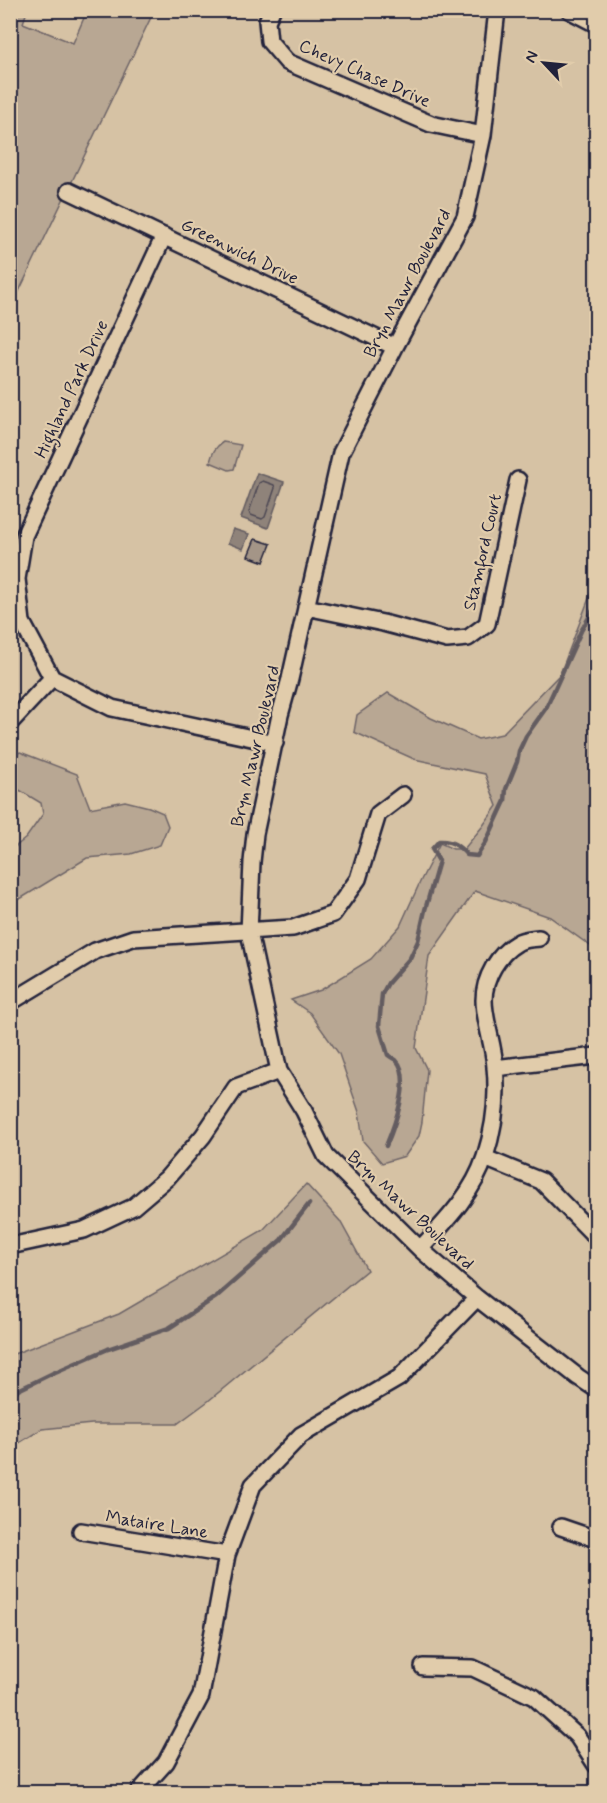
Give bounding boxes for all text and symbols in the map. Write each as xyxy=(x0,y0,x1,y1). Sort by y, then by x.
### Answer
north arrow xyxy=(514,33,574,93)
street label: Chevy Chase Drive xyxy=(295,34,434,114)
text: N xyxy=(520,48,544,66)
street label: Bryn Mawr Boulevard xyxy=(359,205,457,362)
street label: Greenwich Drive xyxy=(177,213,302,291)
street label: Highland Park Drive xyxy=(29,316,116,463)
street label: Stamford Court xyxy=(458,491,510,613)
street label: Bryn Mawr Boulevard xyxy=(226,663,286,829)
street label: Bryn Mawr Boulevard xyxy=(342,1146,479,1276)
street label: Mataire Lane xyxy=(104,1505,210,1545)

